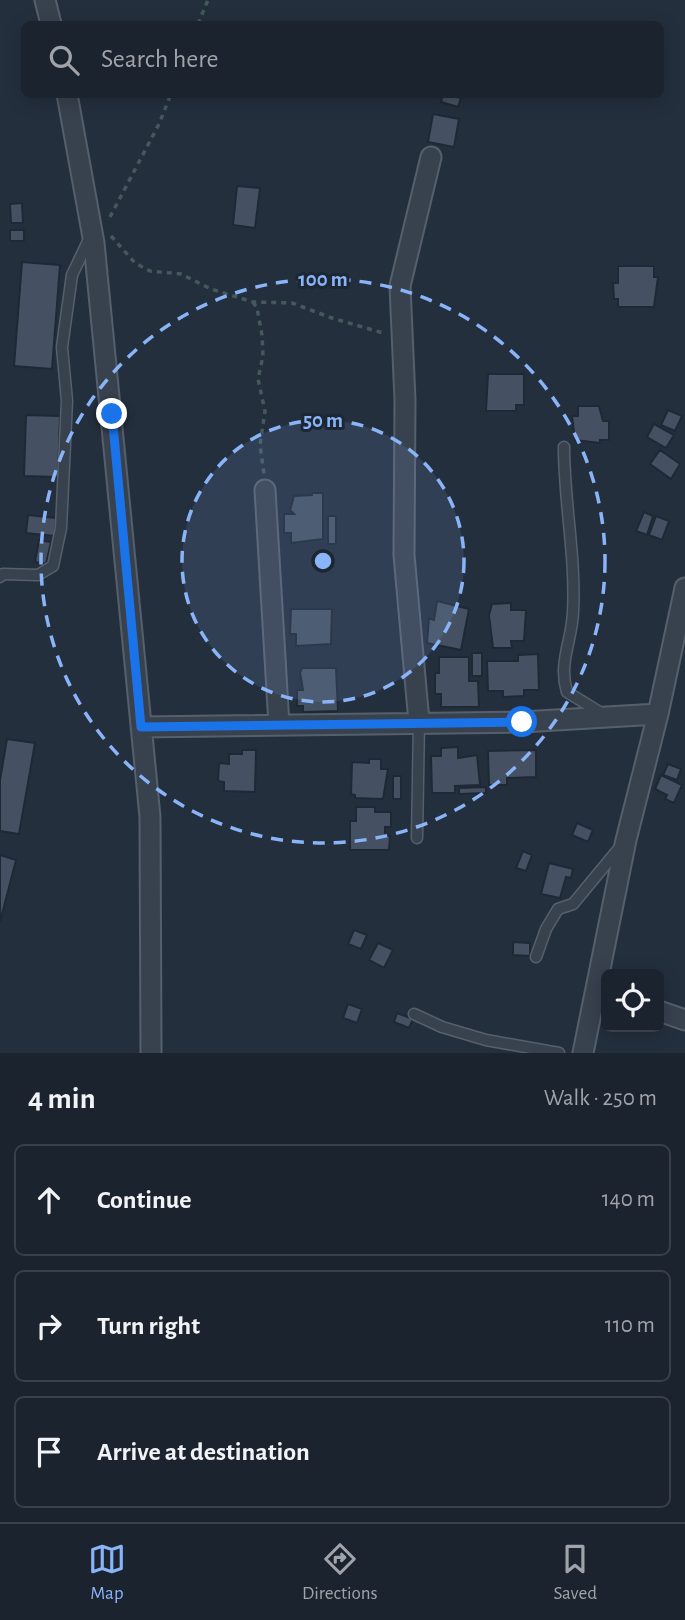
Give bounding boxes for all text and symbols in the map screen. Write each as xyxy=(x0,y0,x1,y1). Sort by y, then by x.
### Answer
search box xyxy=(21,21,664,98)
icon: search xyxy=(45,41,83,79)
text: Search here xyxy=(101,46,219,72)
text: 100 m xyxy=(298,269,348,290)
route end xyxy=(96,398,127,429)
text: 50 m xyxy=(303,410,343,431)
centre of rings xyxy=(311,549,335,573)
route start xyxy=(506,706,537,737)
map controls xyxy=(601,969,664,1032)
button: locate xyxy=(601,969,664,1032)
text: 4 min xyxy=(28,1084,96,1114)
text: Walk · 250 m xyxy=(544,1087,657,1110)
icon: ahead xyxy=(30,1181,68,1219)
text: Continue xyxy=(97,1187,192,1213)
text: 140 m xyxy=(602,1188,655,1211)
icon: right xyxy=(30,1307,68,1345)
text: Turn right xyxy=(97,1313,200,1339)
text: 110 m xyxy=(605,1314,655,1337)
icon: arrive xyxy=(30,1433,68,1471)
text: Arrive at destination xyxy=(97,1439,310,1465)
tab: Map xyxy=(88,1540,126,1605)
tab: Directions xyxy=(302,1540,378,1605)
tab: Saved xyxy=(554,1540,597,1605)

